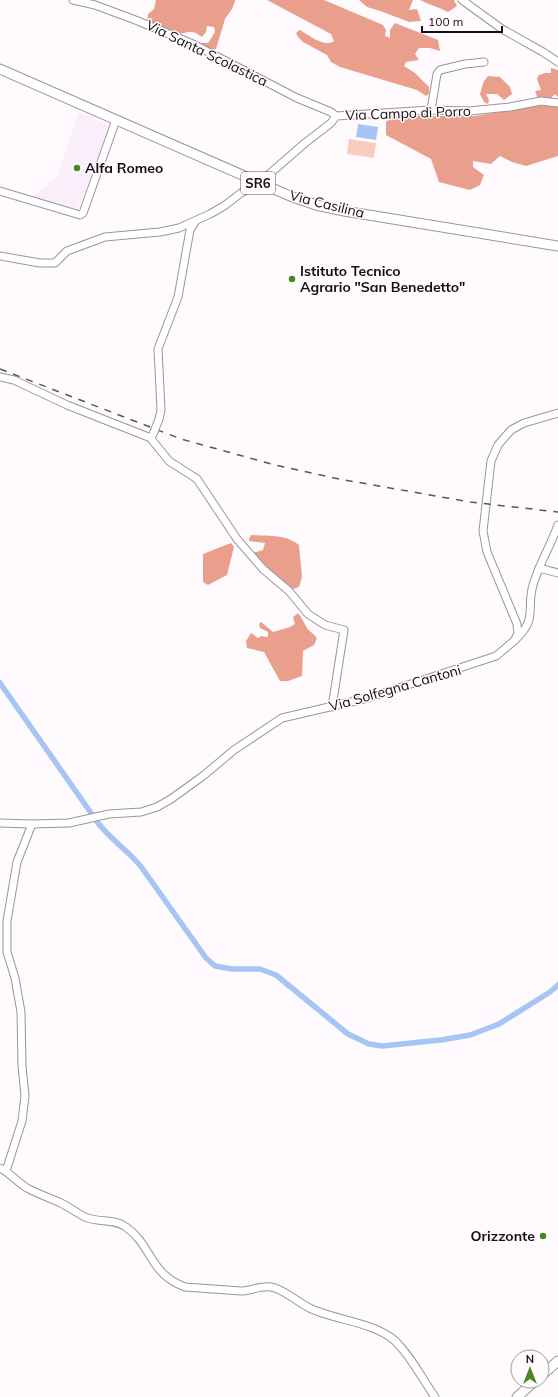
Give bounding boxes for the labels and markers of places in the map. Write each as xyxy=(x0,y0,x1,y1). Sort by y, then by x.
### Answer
place label: Alfa Romeo xyxy=(85,159,163,177)
marker: Alfa Romeo xyxy=(72,163,82,173)
place label: Istituto Tecnico Agrario "San Benedetto" xyxy=(300,262,465,296)
marker: Istituto Tecnico Agrario "San Benedetto" xyxy=(287,274,297,284)
place label: Orizzonte xyxy=(471,1227,535,1245)
marker: Orizzonte xyxy=(538,1231,548,1241)

